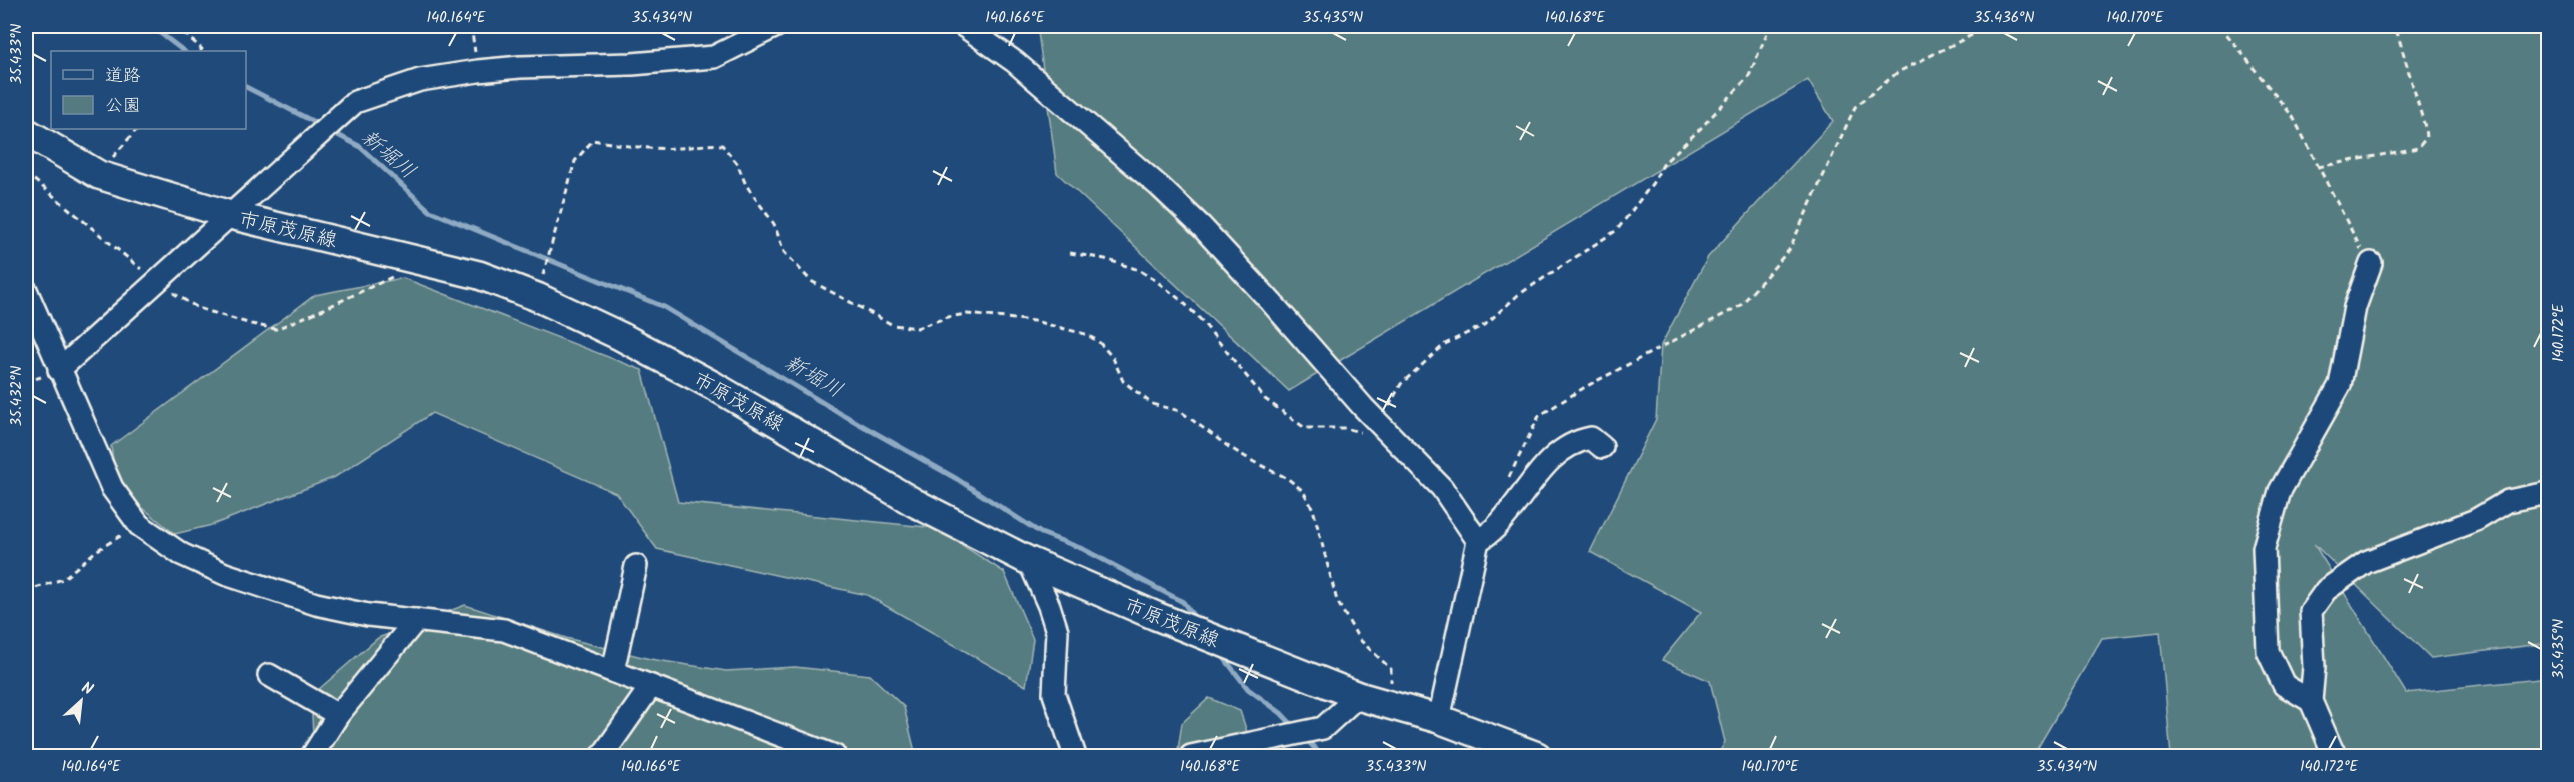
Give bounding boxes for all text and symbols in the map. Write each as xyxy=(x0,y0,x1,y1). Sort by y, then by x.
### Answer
text: 140.164°E xyxy=(426,6,487,30)
text: 35.434°N xyxy=(632,6,692,30)
text: 140.166°E xyxy=(985,6,1046,30)
text: 35.435°N xyxy=(1303,6,1363,30)
text: 140.168°E xyxy=(1545,6,1606,30)
text: 35.436°N xyxy=(1974,6,2034,30)
text: 140.170°E xyxy=(2106,6,2165,30)
text: 35.433°N xyxy=(5,24,29,84)
legend xyxy=(51,51,246,129)
text: 道路 xyxy=(105,62,141,91)
text: 公園 xyxy=(105,92,141,121)
water label: 新堀川 xyxy=(353,122,423,188)
street label: 市原茂原線 xyxy=(235,204,340,258)
text: 140.172°E xyxy=(2547,303,2571,362)
water label: 新堀川 xyxy=(778,347,849,407)
street label: 市原茂原線 xyxy=(687,365,790,441)
text: 35.432°N xyxy=(5,366,29,426)
street label: 市原茂原線 xyxy=(1119,590,1224,657)
text: 35.435°N xyxy=(2547,619,2571,679)
north arrow xyxy=(51,671,111,731)
text: N xyxy=(77,676,97,702)
text: 140.164°E xyxy=(61,755,122,779)
text: 140.166°E xyxy=(621,755,682,779)
text: 140.168°E xyxy=(1180,755,1241,779)
text: 35.433°N xyxy=(1366,755,1426,779)
text: 140.170°E xyxy=(1741,755,1800,779)
text: 35.434°N xyxy=(2037,755,2097,779)
text: 140.172°E xyxy=(2300,755,2359,779)

